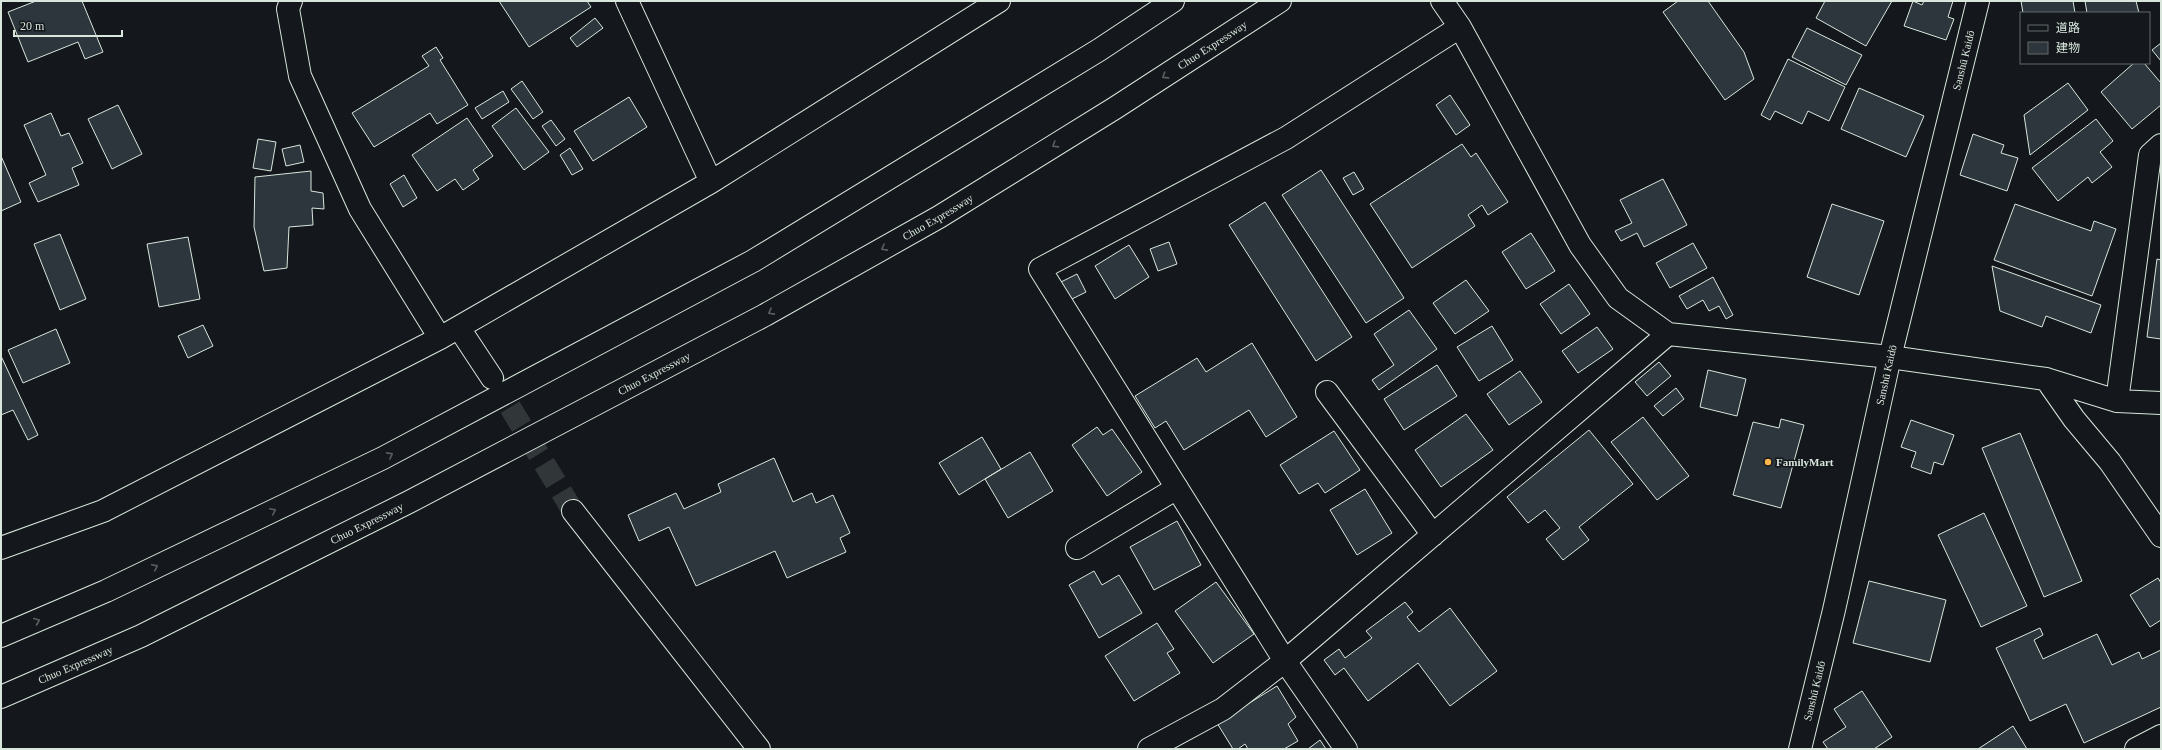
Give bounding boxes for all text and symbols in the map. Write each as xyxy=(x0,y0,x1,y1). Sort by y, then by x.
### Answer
scale bar xyxy=(14,12,122,38)
legend xyxy=(2020,12,2150,64)
street label: Chuo Expressway xyxy=(1175,18,1249,72)
text: 20 m xyxy=(20,19,45,33)
text: 道路 xyxy=(2056,21,2080,35)
street label: Sanshū Kaidō xyxy=(1950,28,1977,91)
text: 建物 xyxy=(2056,41,2080,55)
one-way arrow xyxy=(1162,71,1169,78)
one-way arrow xyxy=(1052,140,1059,148)
street label: Chuo Expressway xyxy=(900,191,976,242)
one-way arrow xyxy=(881,243,888,251)
one-way arrow xyxy=(767,307,775,314)
street label: Sanshū Kaidō xyxy=(1874,343,1899,406)
street label: Chuo Expressway xyxy=(616,349,692,397)
one-way arrow xyxy=(386,452,393,459)
place label: FamilyMart xyxy=(1776,456,1834,468)
marker: FamilyMart xyxy=(1763,457,1773,467)
street label: Chuo Expressway xyxy=(328,500,405,546)
one-way arrow xyxy=(268,508,276,516)
one-way arrow xyxy=(151,564,159,572)
one-way arrow xyxy=(33,617,40,625)
street label: Chuo Expressway xyxy=(36,643,115,686)
street label: Sanshū Kaidō xyxy=(1801,659,1828,722)

